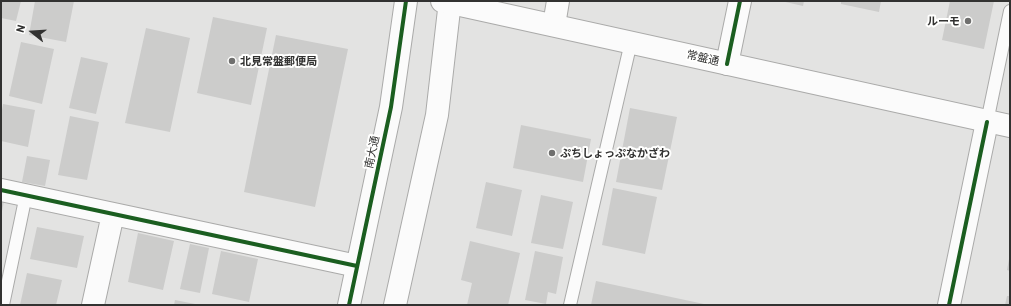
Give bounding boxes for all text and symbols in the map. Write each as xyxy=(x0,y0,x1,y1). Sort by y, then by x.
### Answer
north arrow xyxy=(12,12,52,52)
place label: ルーモ xyxy=(927,14,960,28)
marker: ルーモ xyxy=(963,16,973,26)
text: N xyxy=(13,23,27,34)
street label: 常盤通 xyxy=(685,48,721,68)
place label: 北見常盤郵便局 xyxy=(240,54,317,68)
marker: 北見常盤郵便局 xyxy=(227,56,237,66)
street label: 南大通 xyxy=(362,134,382,170)
place label: ぷちしょっぷなかざわ xyxy=(560,146,670,160)
marker: ぷちしょっぷなかざわ xyxy=(547,148,557,158)

